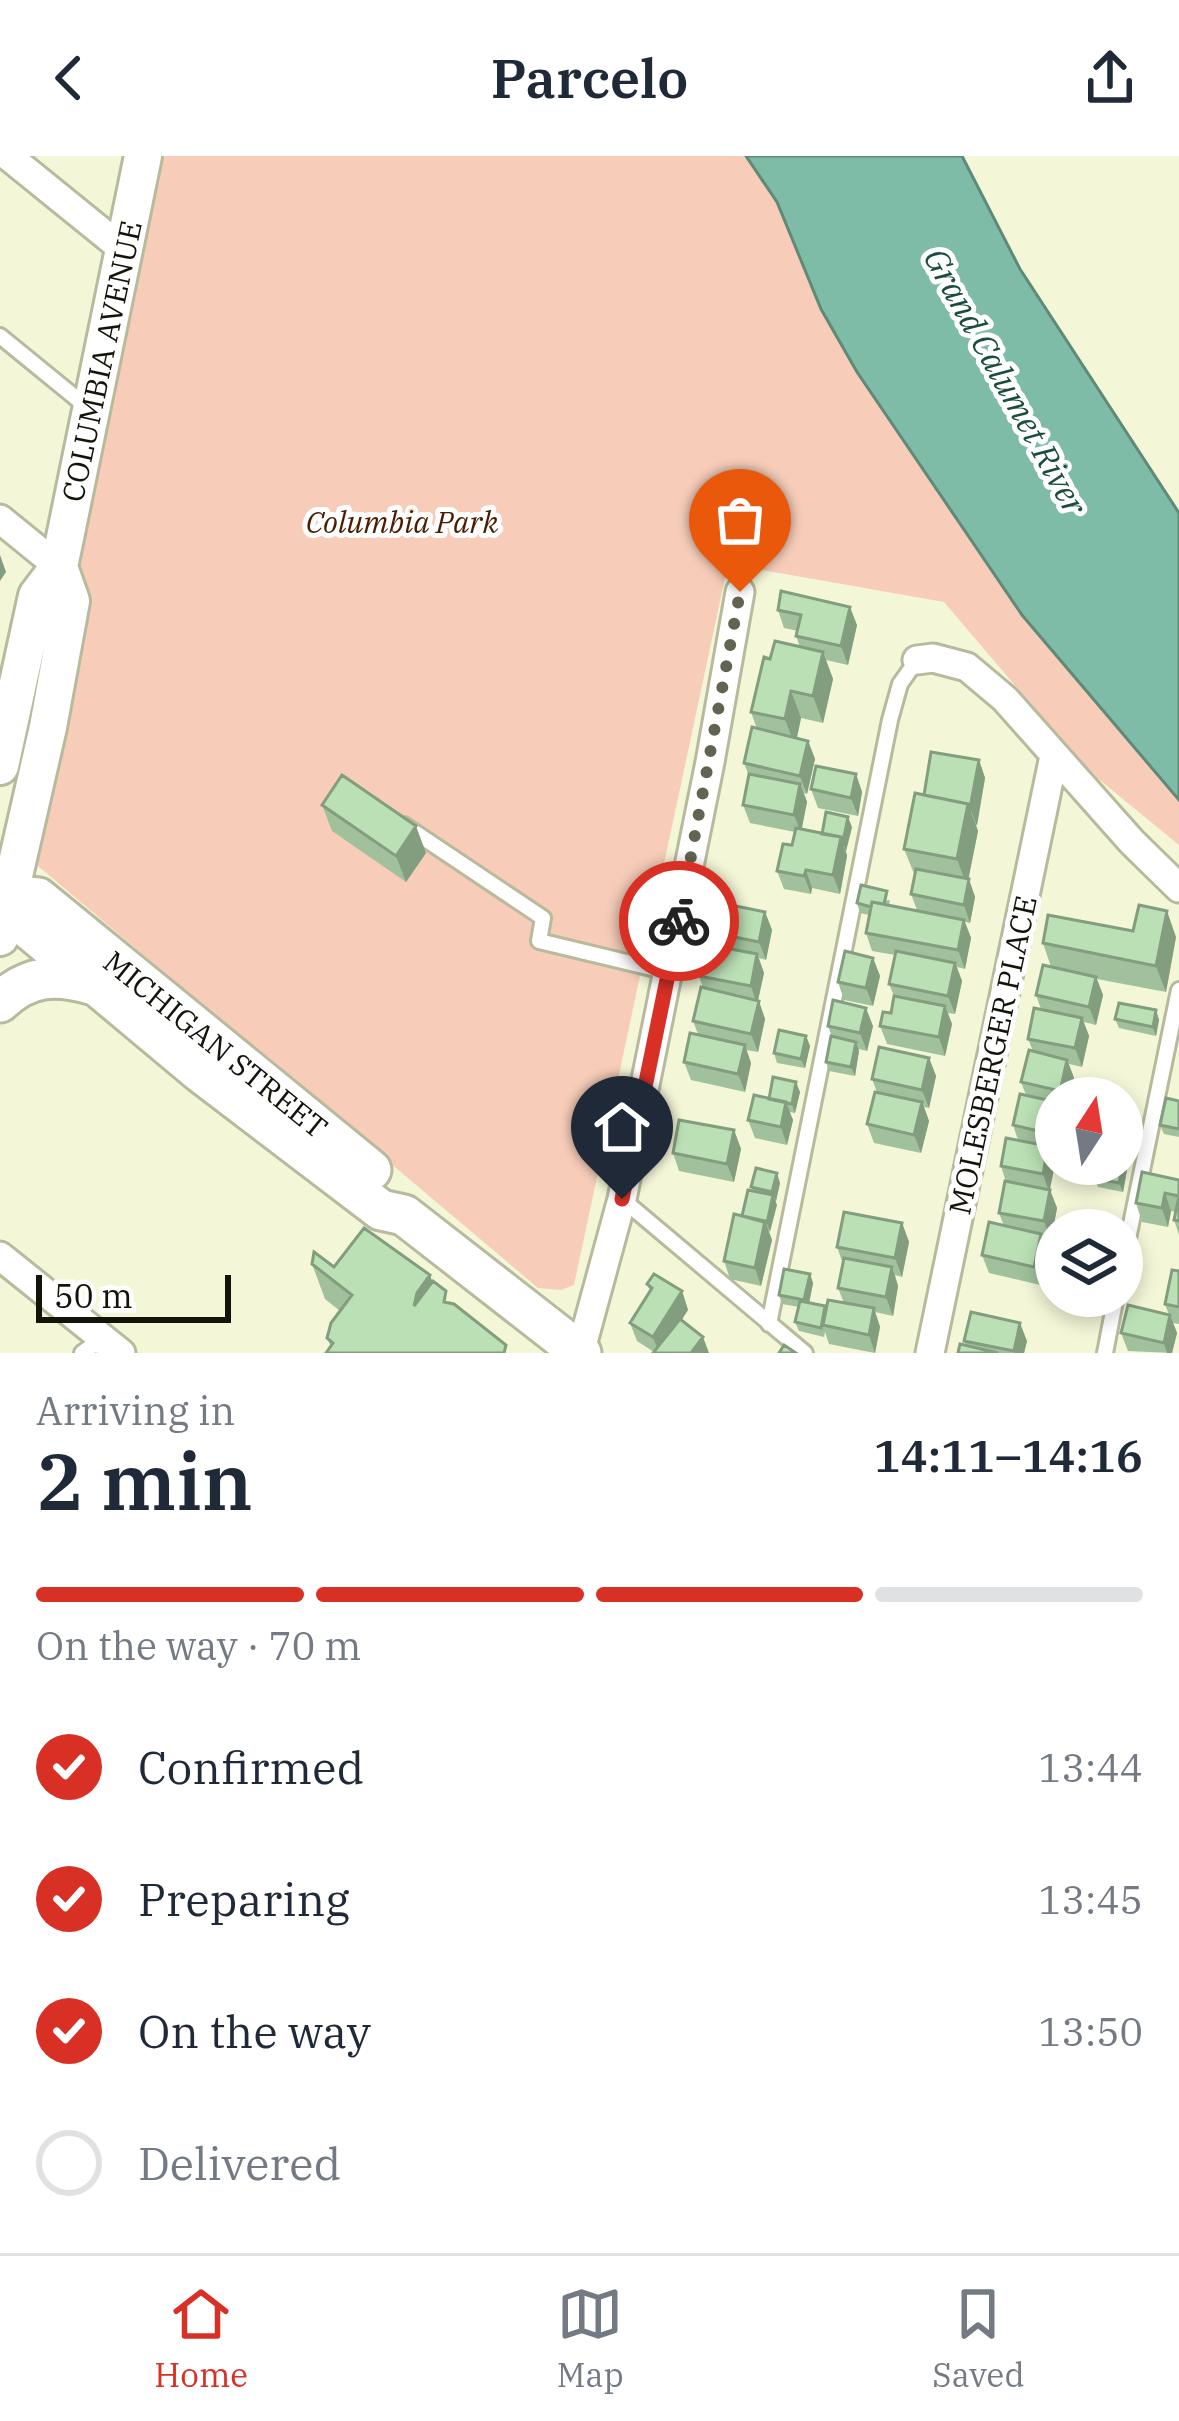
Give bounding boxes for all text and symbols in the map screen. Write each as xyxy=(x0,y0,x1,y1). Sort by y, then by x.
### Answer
text: Parcelo xyxy=(491,43,688,113)
icon: back xyxy=(36,45,102,111)
icon: share xyxy=(1077,45,1143,111)
street label: COLUMBIA AVENUE xyxy=(52,217,150,505)
water label: Grand Calumet River xyxy=(915,240,1098,523)
pin xyxy=(689,469,791,592)
icon: bag xyxy=(707,487,773,553)
park label: Columbia Park xyxy=(306,502,498,541)
courier xyxy=(619,861,739,981)
icon: bike xyxy=(646,888,712,954)
street label: MOLESBERGER PLACE xyxy=(939,892,1045,1218)
street label: MICHIGAN STREET xyxy=(96,942,336,1146)
pin xyxy=(571,1076,673,1199)
north arrow xyxy=(1035,1077,1143,1185)
map controls xyxy=(1035,1077,1143,1317)
icon: home xyxy=(589,1094,655,1160)
button: layers xyxy=(1035,1209,1143,1317)
scale bar xyxy=(36,1269,231,1322)
text: 50 m xyxy=(54,1274,133,1317)
text: Arriving in xyxy=(36,1385,235,1436)
text: 14:11–14:16 xyxy=(874,1426,1143,1484)
text: 2 min xyxy=(36,1430,253,1531)
text: On the way · 70 m xyxy=(36,1620,361,1671)
icon: check xyxy=(36,1734,102,1800)
text: Confirmed xyxy=(138,1738,364,1796)
text: 13:44 xyxy=(1038,1742,1143,1793)
icon: check xyxy=(36,1866,102,1932)
text: Preparing xyxy=(138,1870,350,1928)
text: 13:45 xyxy=(1038,1874,1143,1925)
icon: check xyxy=(36,1998,102,2064)
text: On the way xyxy=(138,2002,371,2060)
text: 13:50 xyxy=(1038,2006,1143,2057)
text: Delivered xyxy=(138,2134,341,2192)
tab: Home xyxy=(154,2281,248,2396)
tab: Map xyxy=(557,2281,624,2396)
tab: Saved xyxy=(932,2281,1025,2396)

